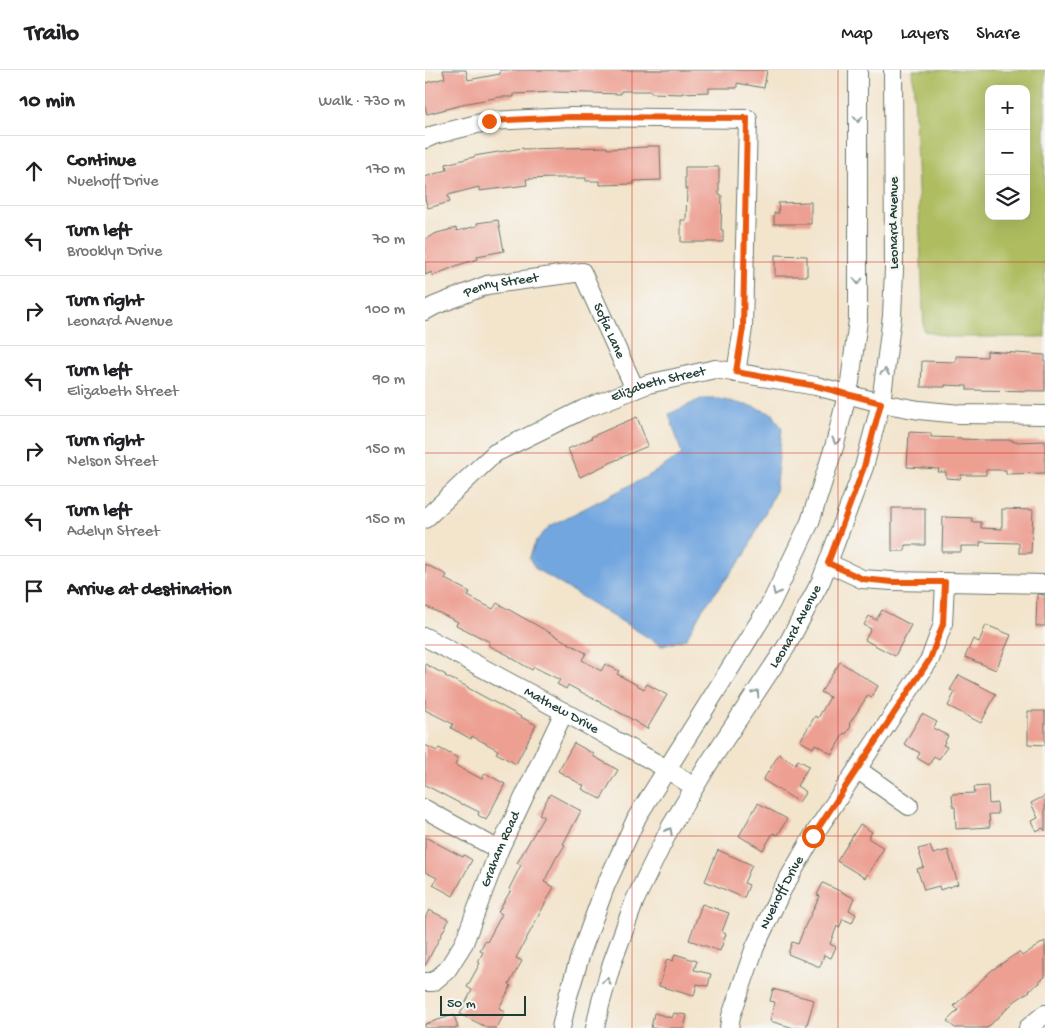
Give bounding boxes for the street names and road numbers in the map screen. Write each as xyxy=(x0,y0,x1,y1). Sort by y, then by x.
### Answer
street label: Leonard Avenue xyxy=(886,176,903,269)
street label: Penny Street xyxy=(460,269,541,302)
street label: Sofia Lane xyxy=(589,301,629,362)
street label: Elizabeth Street xyxy=(609,363,708,406)
street label: Leonard Avenue xyxy=(766,581,826,671)
street label: Mathew Drive xyxy=(521,683,602,738)
street label: Graham Road xyxy=(477,807,525,890)
street label: Nuehoff Drive xyxy=(756,852,809,932)

